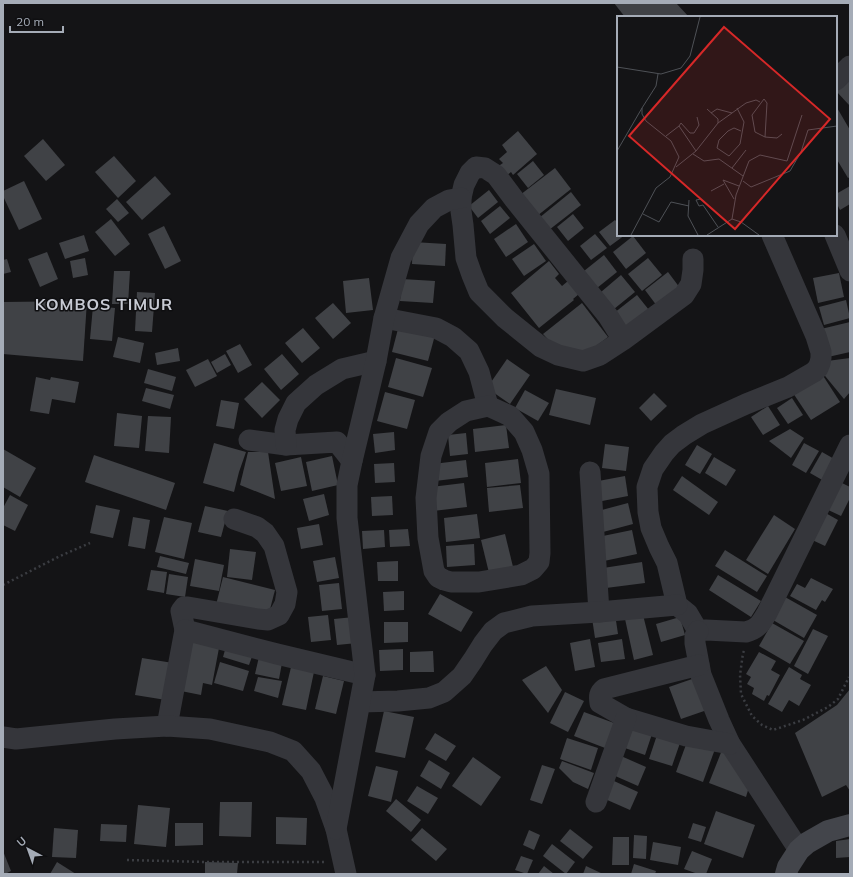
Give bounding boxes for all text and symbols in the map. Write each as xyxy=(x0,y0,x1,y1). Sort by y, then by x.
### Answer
scale bar xyxy=(10,8,63,34)
text: 20 m xyxy=(16,14,44,29)
inset map xyxy=(617,16,837,236)
district label: KOMBOS TIMUR xyxy=(35,294,173,314)
north arrow xyxy=(8,829,48,869)
text: U xyxy=(14,833,29,849)

